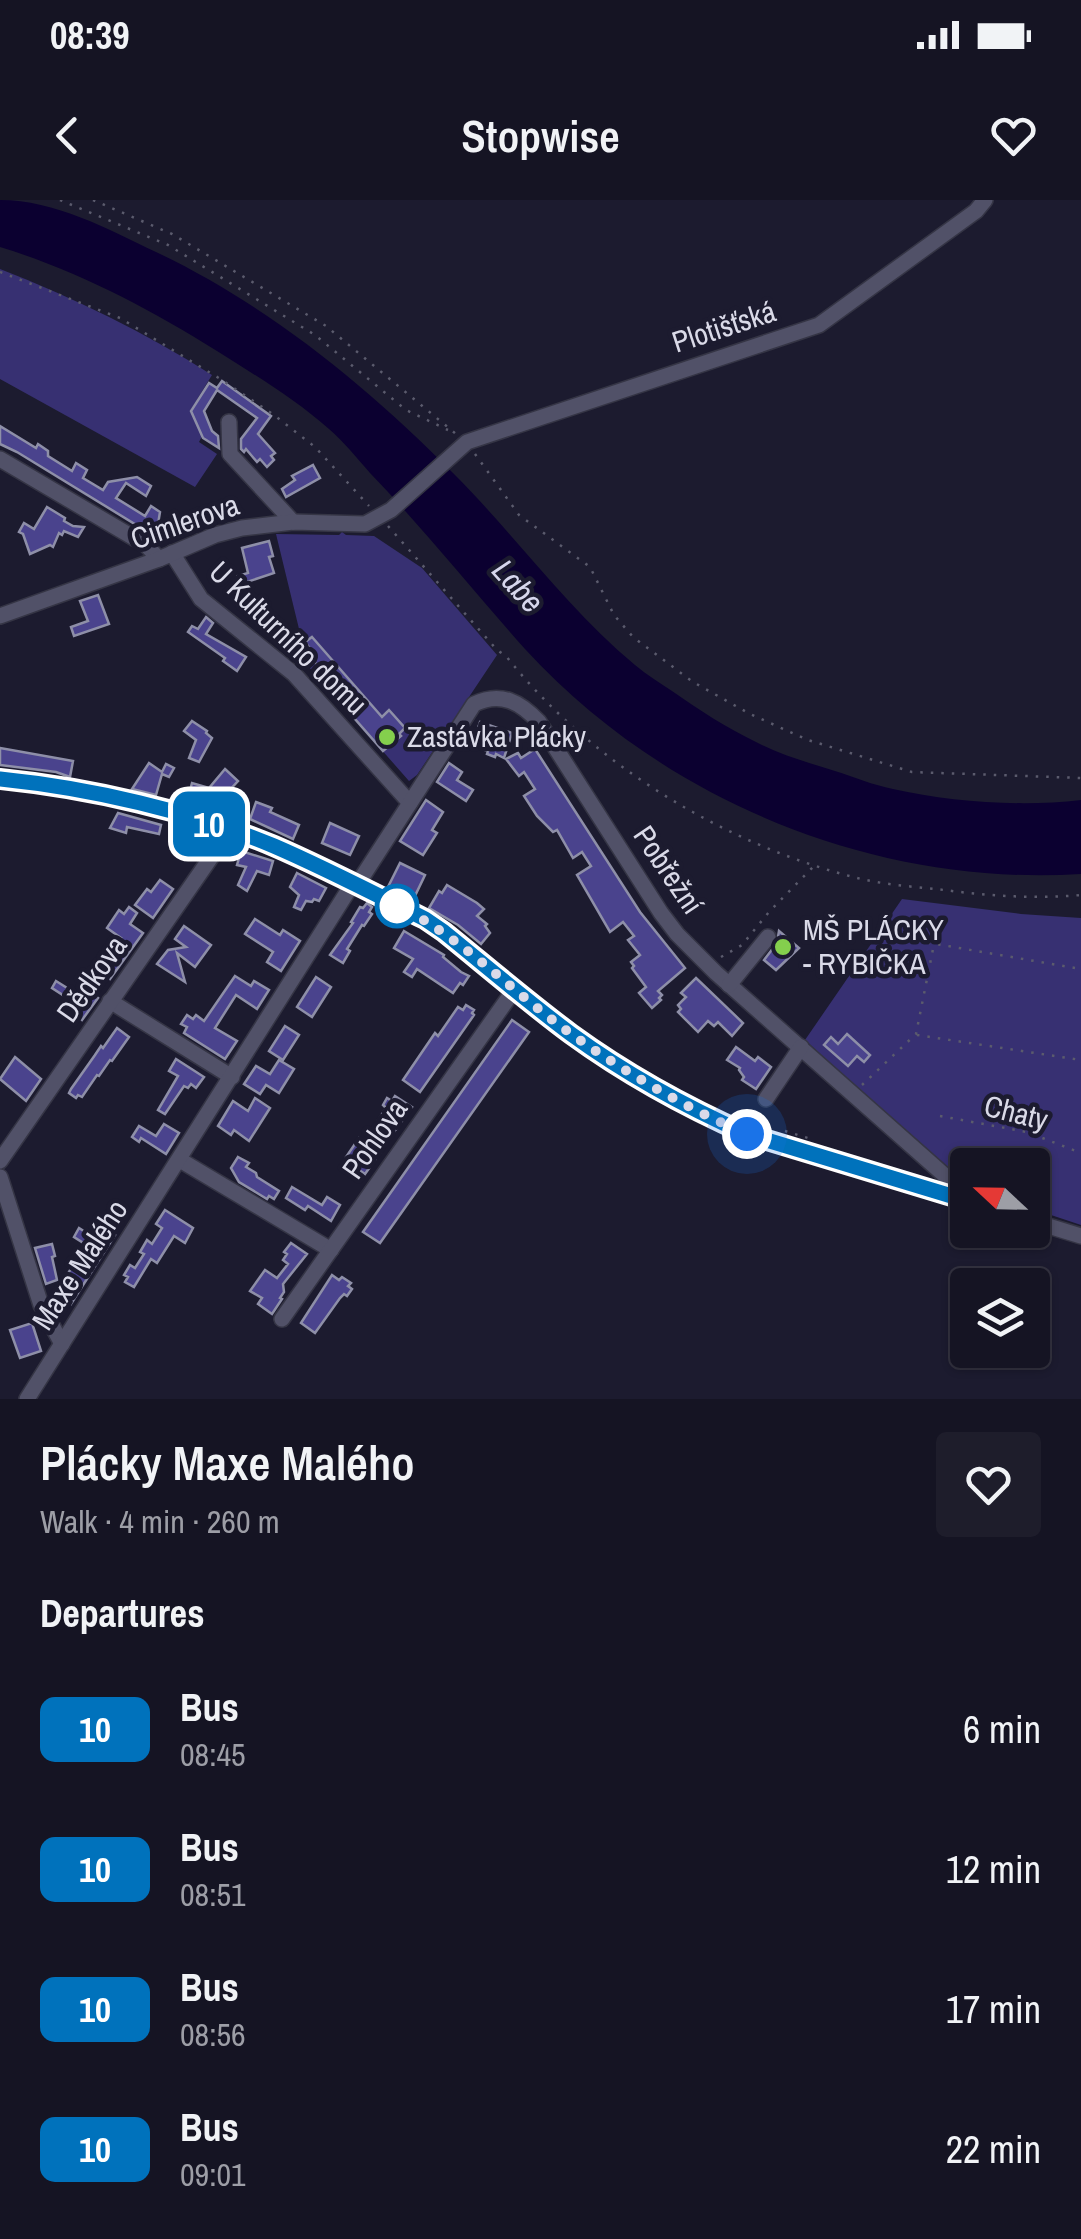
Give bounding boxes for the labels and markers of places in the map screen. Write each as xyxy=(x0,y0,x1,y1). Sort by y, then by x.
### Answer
place label: Zastávka Plácky xyxy=(407,716,587,756)
marker: Zastávka Plácky xyxy=(376,726,398,748)
unlabelled marker xyxy=(376,885,418,927)
place label: MŠ PLÁCKY - RYBIČKA xyxy=(803,909,944,983)
marker: MŠ PLÁCKY - RYBIČKA xyxy=(772,936,794,958)

